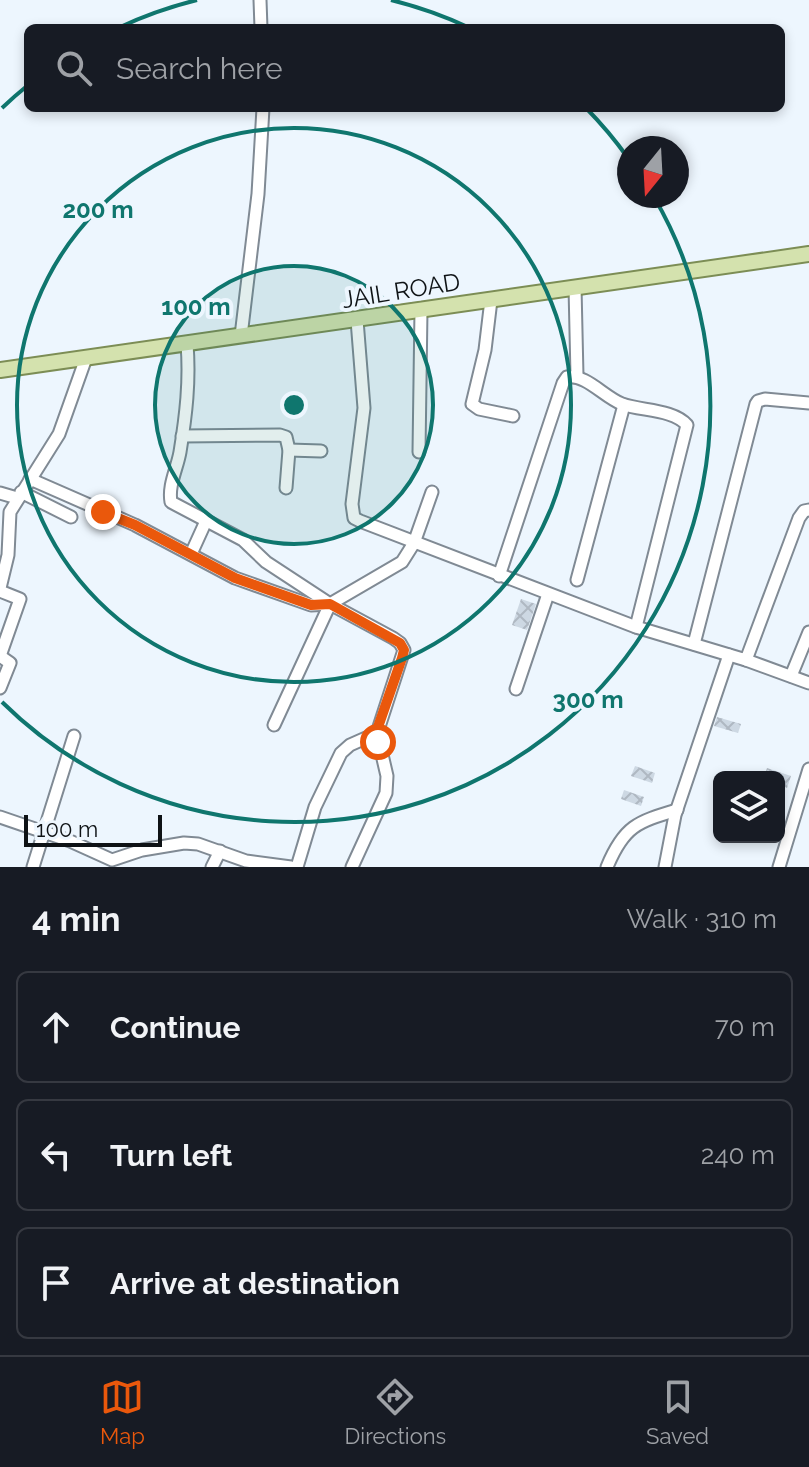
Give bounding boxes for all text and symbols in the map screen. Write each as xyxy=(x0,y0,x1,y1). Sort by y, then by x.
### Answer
search box xyxy=(24,24,785,112)
icon: search xyxy=(52,46,96,90)
text: Search here xyxy=(116,51,283,86)
north arrow xyxy=(617,136,689,208)
text: 200 m xyxy=(62,195,134,224)
street label: JAIL ROAD xyxy=(340,267,462,314)
text: 100 m xyxy=(161,292,231,321)
centre of rings xyxy=(280,391,308,419)
route end xyxy=(85,494,121,530)
text: 300 m xyxy=(553,685,623,714)
route start xyxy=(360,724,396,760)
map controls xyxy=(713,771,785,843)
button: layers xyxy=(713,771,785,843)
scale bar xyxy=(24,811,162,847)
text: 100 m xyxy=(36,816,98,842)
text: 4 min xyxy=(32,899,120,939)
text: Walk · 310 m xyxy=(627,904,777,934)
icon: ahead xyxy=(34,1005,78,1049)
text: Continue xyxy=(110,1010,241,1045)
text: 70 m xyxy=(715,1012,775,1042)
icon: left xyxy=(34,1133,78,1177)
text: Turn left xyxy=(110,1138,232,1173)
text: 240 m xyxy=(701,1140,775,1170)
icon: arrive xyxy=(34,1261,78,1305)
text: Arrive at destination xyxy=(110,1266,400,1301)
tab: Map xyxy=(100,1375,145,1449)
tab: Directions xyxy=(345,1375,446,1449)
tab: Saved xyxy=(646,1375,709,1449)

